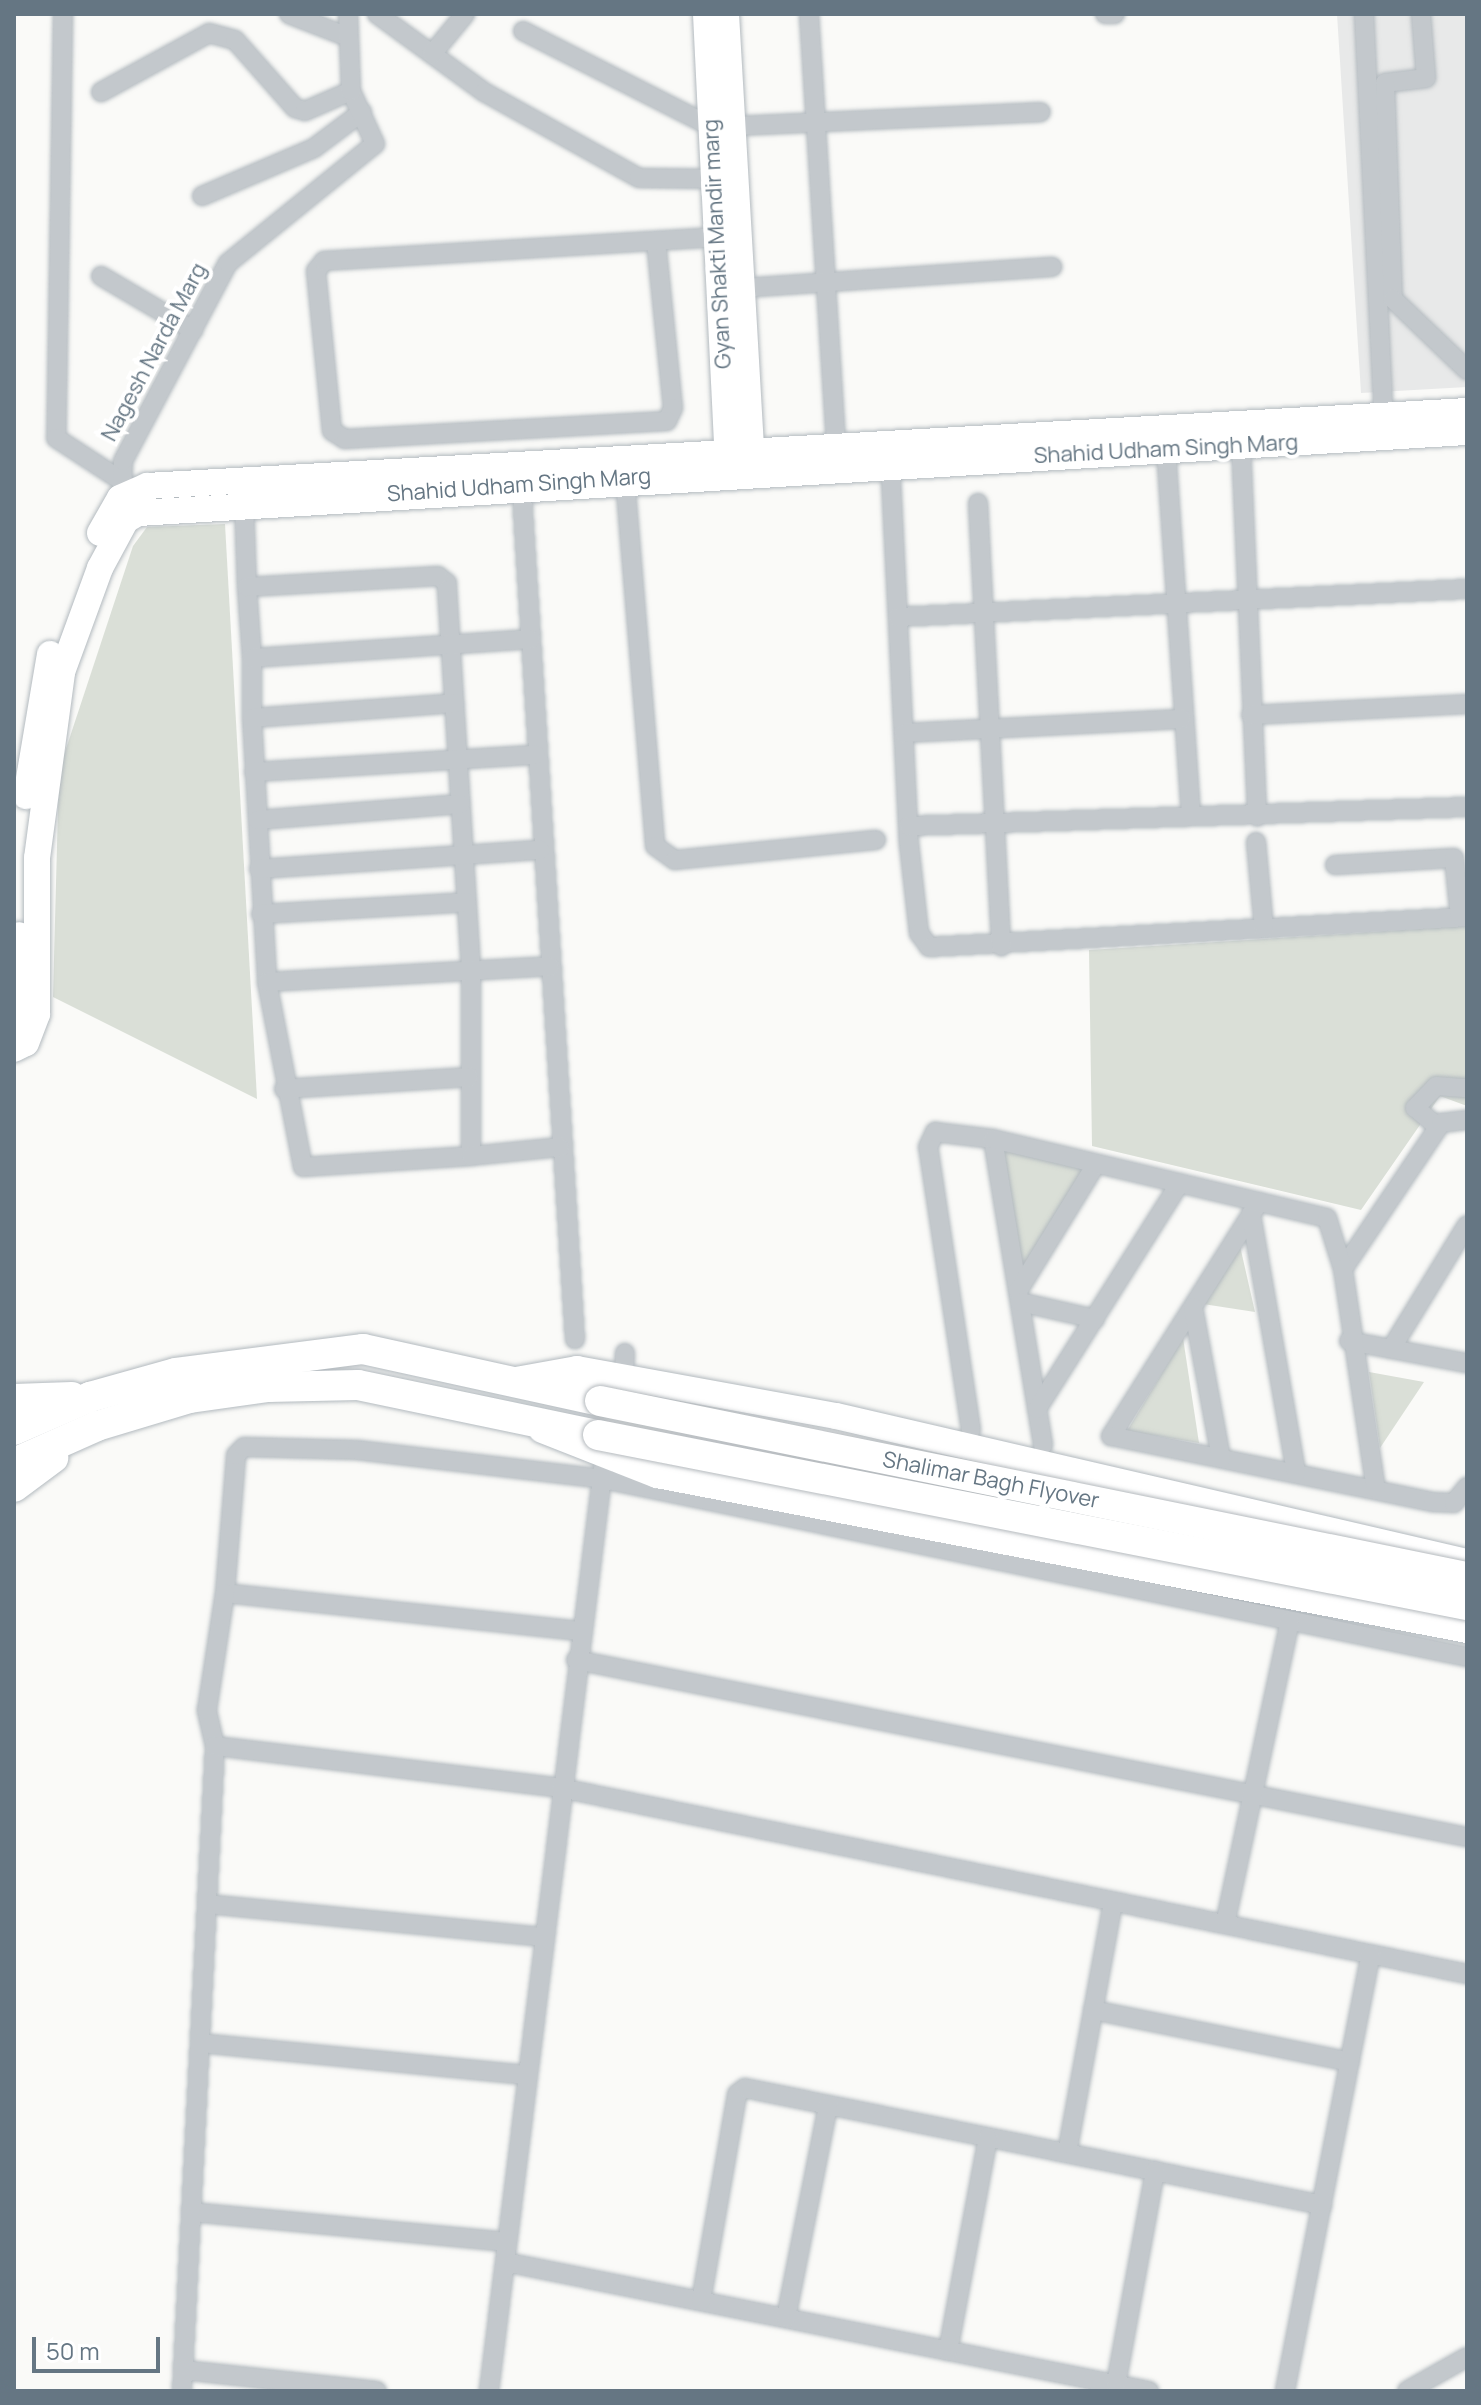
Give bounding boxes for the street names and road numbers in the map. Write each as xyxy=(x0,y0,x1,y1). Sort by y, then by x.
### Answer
street label: Gyan Shakti Mandir marg xyxy=(697,118,737,370)
street label: Nagesh Narda Marg xyxy=(96,258,212,446)
street label: Shahid Udham Singh Marg xyxy=(1033,429,1299,469)
street label: Shahid Udham Singh Marg xyxy=(386,463,652,507)
street label: Shalimar Bagh Flyover xyxy=(880,1446,1102,1514)

